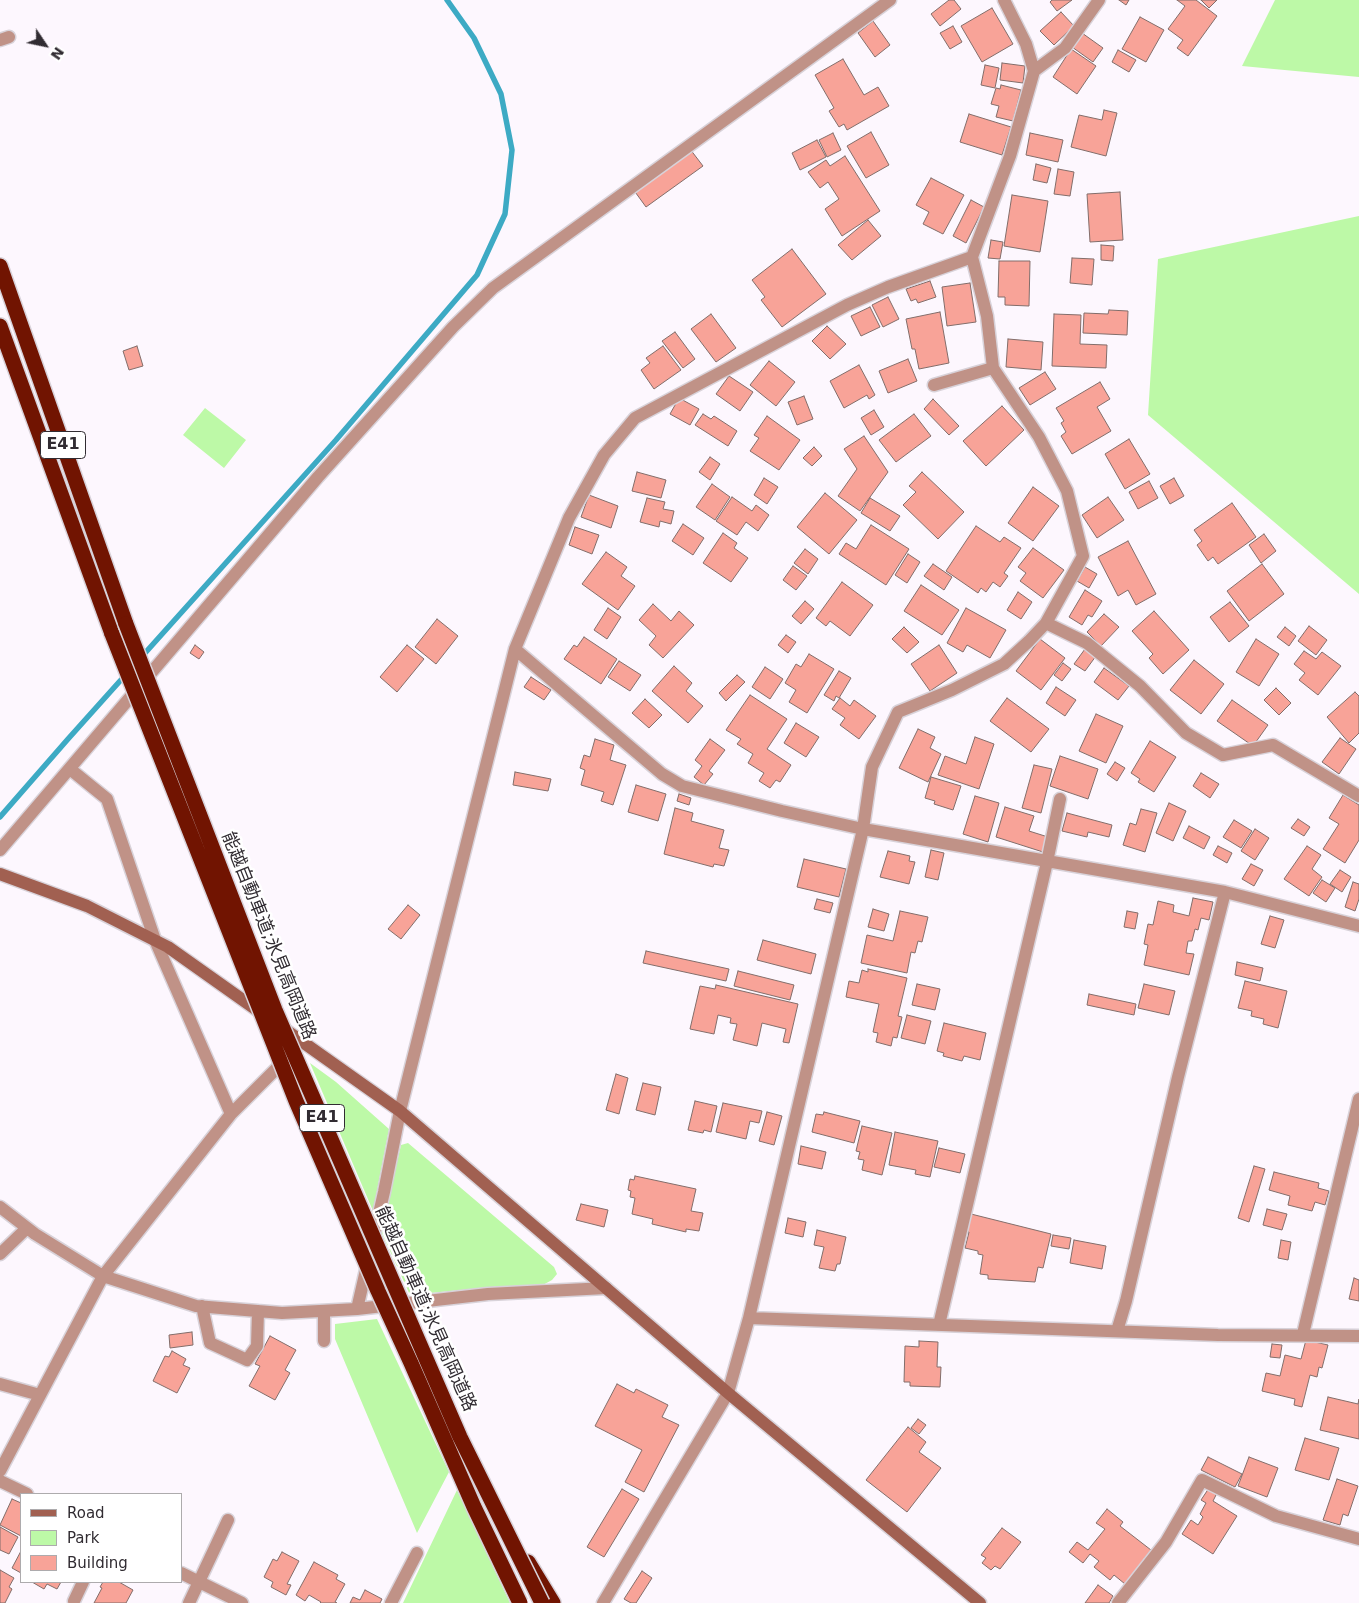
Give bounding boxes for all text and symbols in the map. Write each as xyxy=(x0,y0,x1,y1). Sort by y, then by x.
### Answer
north arrow xyxy=(20,20,70,70)
text: N xyxy=(48,44,67,63)
road number: E41 xyxy=(40,432,86,458)
street label: 能越自動車道;氷見高岡道路 xyxy=(216,829,320,1043)
road number: E41 xyxy=(300,1104,344,1132)
street label: 能越自動車道;氷見高岡道路 xyxy=(370,1203,480,1415)
legend xyxy=(20,1493,182,1583)
text: Road xyxy=(67,1504,105,1522)
text: Park xyxy=(67,1529,99,1547)
text: Building xyxy=(67,1554,128,1572)

